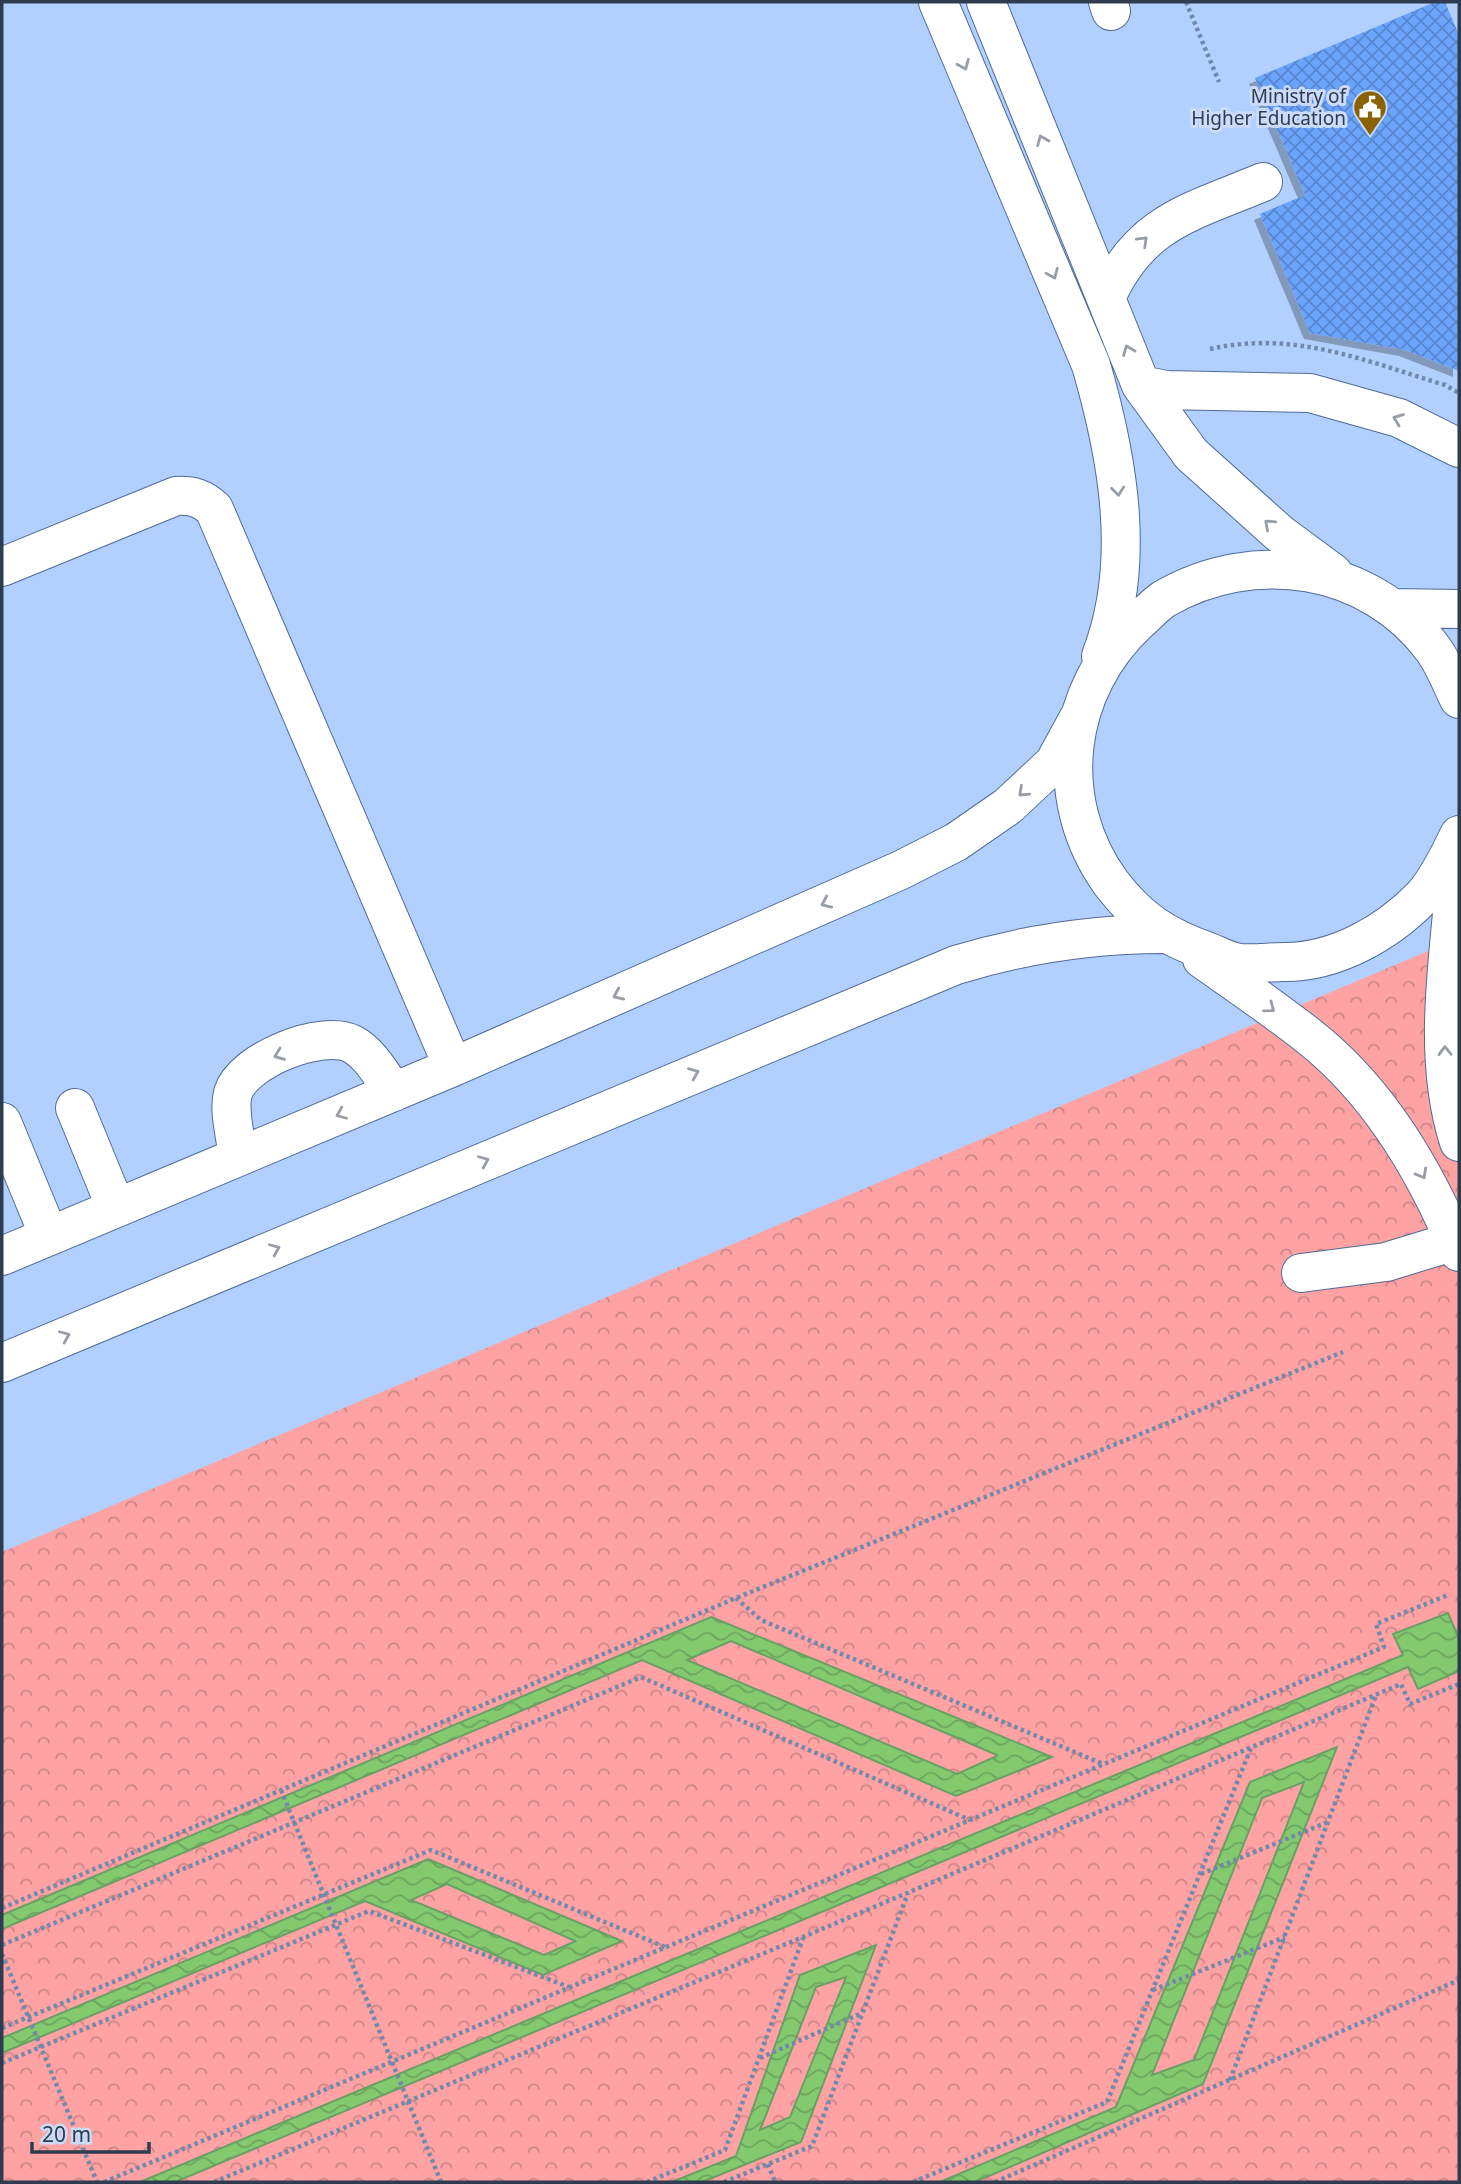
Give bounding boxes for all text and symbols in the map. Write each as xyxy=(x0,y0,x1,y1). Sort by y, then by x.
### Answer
one-way arrow xyxy=(956,58,970,70)
place label: Ministry of Higher Education xyxy=(1191,83,1347,131)
public building icon: Ministry of Higher Education xyxy=(1351,88,1389,137)
one-way arrow xyxy=(1036,134,1050,146)
one-way arrow xyxy=(1134,237,1147,250)
one-way arrow xyxy=(1044,268,1058,280)
one-way arrow xyxy=(1122,345,1136,357)
one-way arrow xyxy=(1392,414,1404,428)
one-way arrow xyxy=(1110,486,1125,497)
one-way arrow xyxy=(1264,520,1277,532)
one-way arrow xyxy=(1018,784,1031,796)
one-way arrow xyxy=(821,895,833,909)
one-way arrow xyxy=(613,987,625,1001)
one-way arrow xyxy=(1262,999,1275,1012)
one-way arrow xyxy=(1437,1045,1453,1056)
one-way arrow xyxy=(273,1047,285,1061)
one-way arrow xyxy=(687,1067,700,1081)
one-way arrow xyxy=(336,1105,348,1119)
one-way arrow xyxy=(477,1155,490,1169)
one-way arrow xyxy=(1414,1167,1427,1179)
one-way arrow xyxy=(268,1243,280,1257)
one-way arrow xyxy=(58,1331,70,1345)
scale bar xyxy=(32,2110,149,2154)
text: 20 m xyxy=(42,2120,91,2148)

